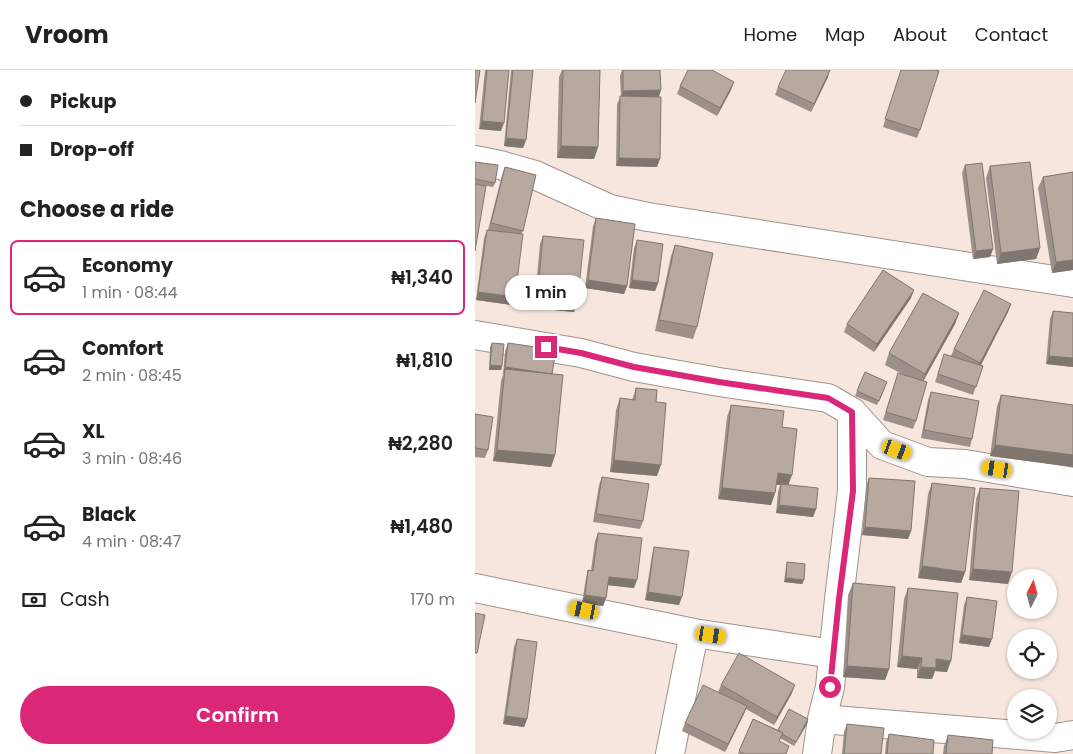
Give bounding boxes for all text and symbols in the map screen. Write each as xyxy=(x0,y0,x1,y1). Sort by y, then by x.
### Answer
text: Vroom xyxy=(25,18,109,51)
text: Home xyxy=(743,22,797,47)
text: Map xyxy=(825,22,865,47)
text: About xyxy=(893,22,947,47)
text: Contact xyxy=(975,22,1048,47)
text: Pickup xyxy=(50,88,116,115)
text: Drop-off xyxy=(50,136,134,163)
text: Choose a ride xyxy=(20,194,174,225)
text: Economy xyxy=(82,252,173,279)
icon: car xyxy=(22,255,67,300)
text: ₦1,340 xyxy=(391,264,453,291)
callout: 1 min xyxy=(505,274,587,310)
text: 1 min · 08:44 xyxy=(82,281,178,304)
text: 1 min xyxy=(525,281,567,304)
text: Comfort xyxy=(82,335,164,362)
route end xyxy=(535,336,557,358)
icon: car xyxy=(22,338,67,383)
text: ₦1,810 xyxy=(396,347,453,374)
text: 2 min · 08:45 xyxy=(82,364,182,387)
text: XL xyxy=(82,418,105,445)
icon: car xyxy=(22,421,67,466)
text: ₦2,280 xyxy=(388,430,453,457)
car xyxy=(880,438,913,462)
text: 3 min · 08:46 xyxy=(82,447,182,470)
car xyxy=(981,459,1012,479)
text: Black xyxy=(82,501,136,528)
icon: car xyxy=(22,504,67,549)
text: ₦1,480 xyxy=(391,513,453,540)
text: 4 min · 08:47 xyxy=(82,530,181,553)
north arrow xyxy=(1007,569,1057,619)
map controls xyxy=(1007,569,1057,739)
icon: cash xyxy=(20,586,48,614)
text: Cash xyxy=(60,586,110,613)
text: 170 m xyxy=(410,588,455,611)
car xyxy=(567,600,600,620)
car xyxy=(695,625,726,645)
button: locate xyxy=(1007,629,1057,679)
route start xyxy=(819,676,841,698)
button: Confirm xyxy=(20,686,455,744)
button: layers xyxy=(1007,689,1057,739)

